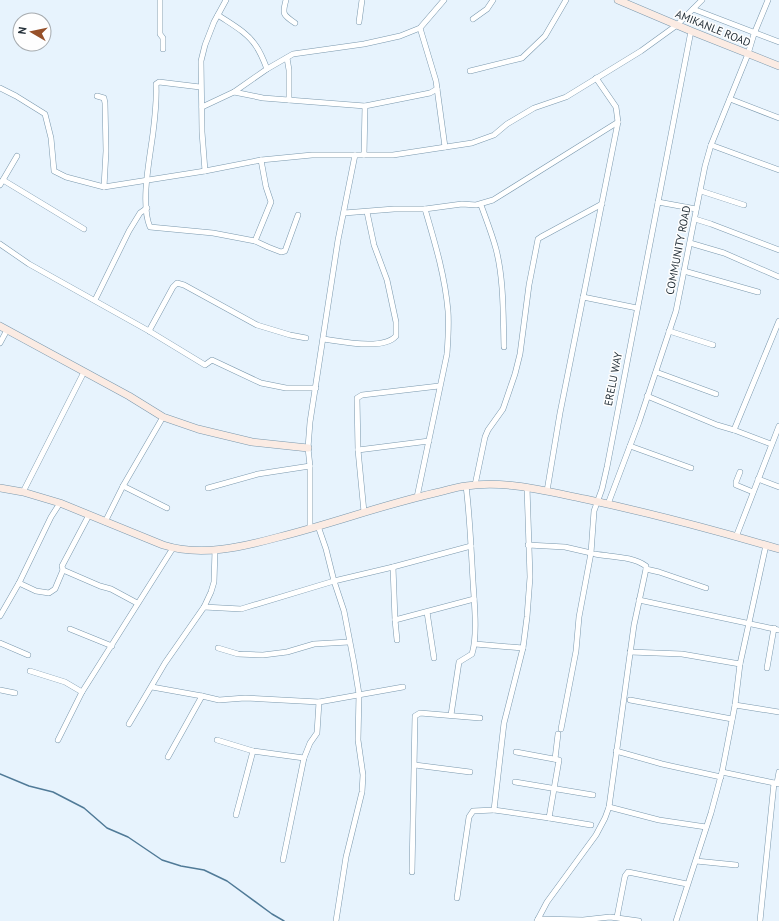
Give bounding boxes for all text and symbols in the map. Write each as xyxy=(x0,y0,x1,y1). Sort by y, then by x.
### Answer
street label: AMIKANLE ROAD xyxy=(673,7,753,49)
north arrow xyxy=(12,12,52,52)
text: N xyxy=(15,26,30,35)
street label: COMMUNITY ROAD xyxy=(663,204,693,296)
street label: ERELU WAY xyxy=(601,350,625,407)

